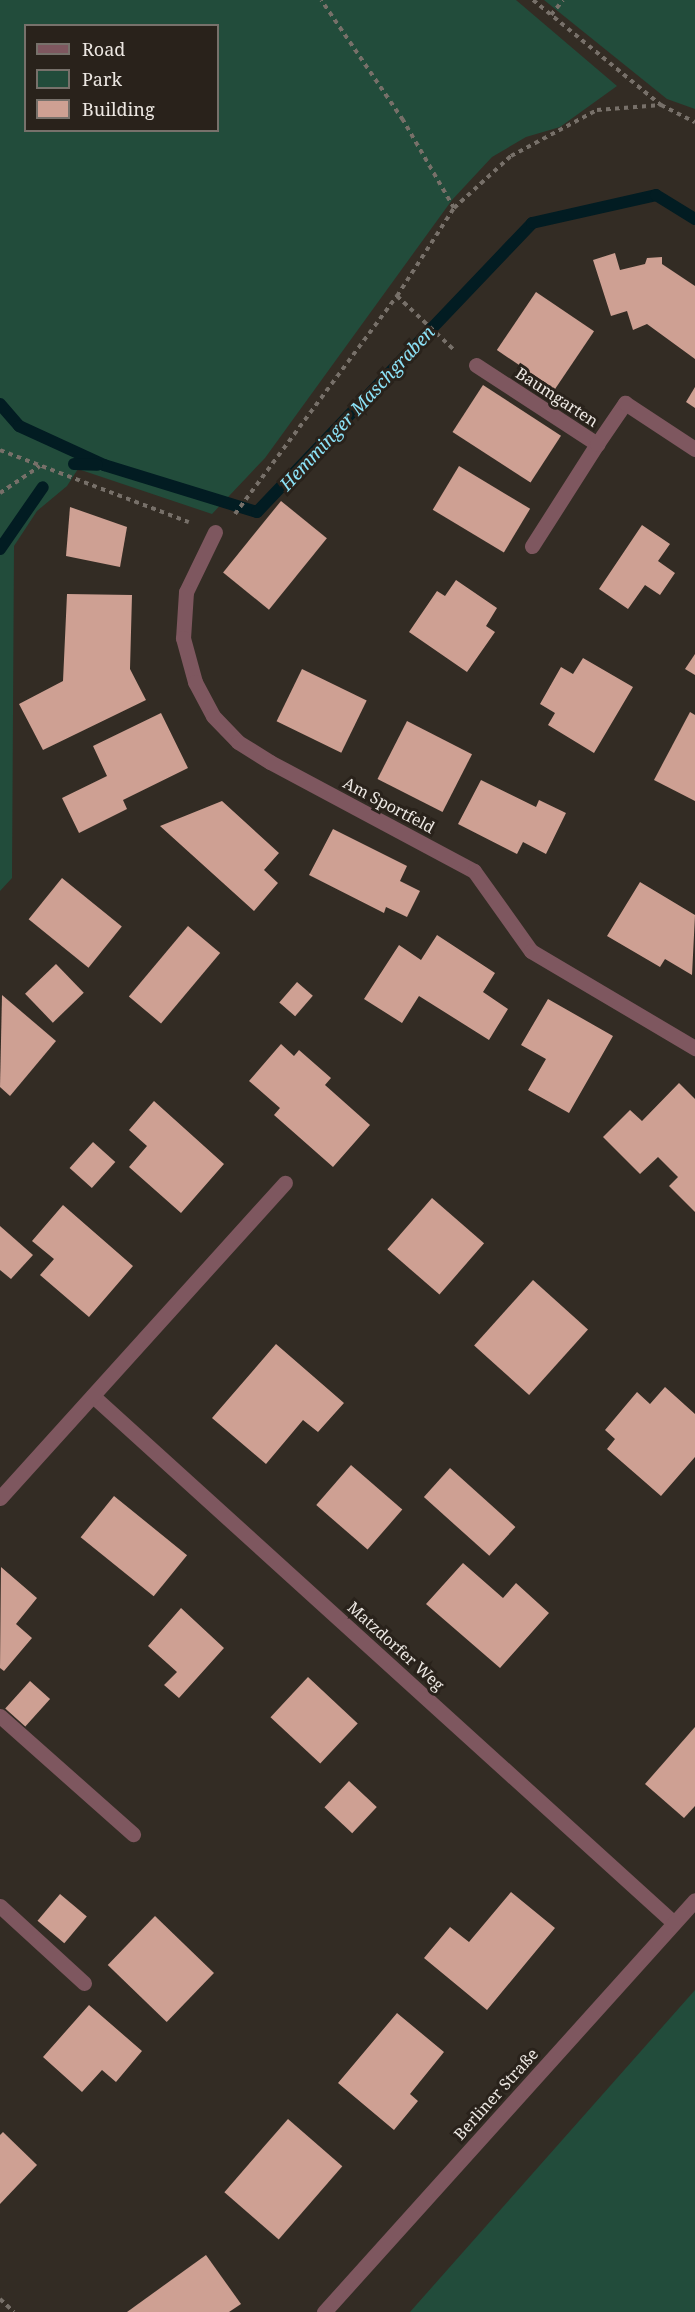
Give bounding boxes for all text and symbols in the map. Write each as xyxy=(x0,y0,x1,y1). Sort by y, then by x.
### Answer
legend xyxy=(24,24,219,132)
text: Road xyxy=(82,37,125,61)
text: Park xyxy=(82,67,122,91)
text: Building xyxy=(82,97,155,121)
water label: Hemminger Maschgraben xyxy=(275,321,439,495)
street label: Baumgarten xyxy=(512,363,602,431)
street label: Am Sportfeld xyxy=(340,773,438,837)
street label: Matzdorfer Weg xyxy=(344,1598,448,1694)
street label: Berliner Straße xyxy=(450,2044,542,2144)

